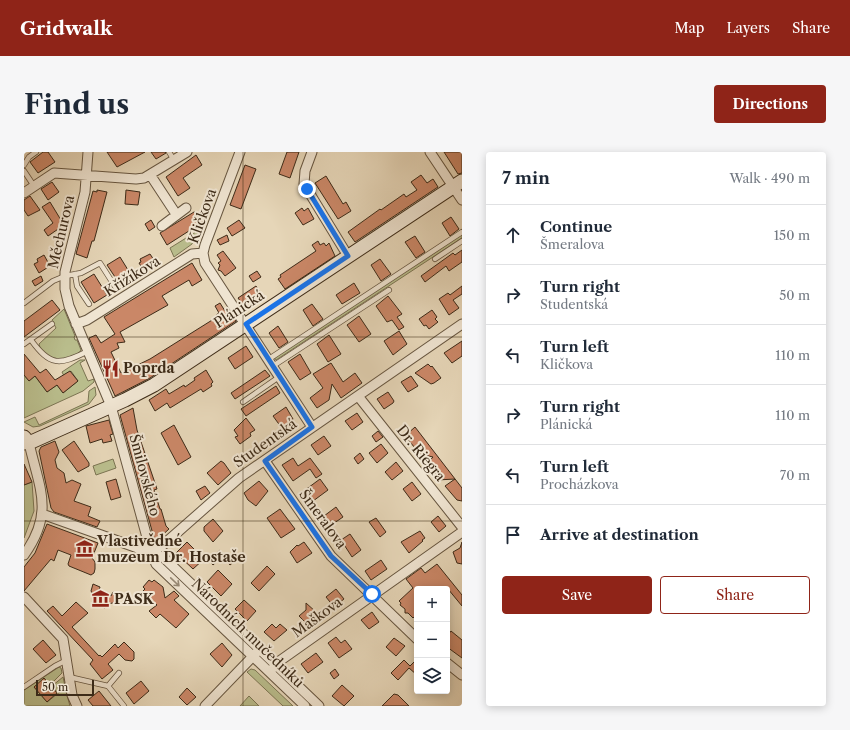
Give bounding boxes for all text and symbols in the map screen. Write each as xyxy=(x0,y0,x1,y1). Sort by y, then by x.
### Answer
text: Gridwalk xyxy=(20,17,113,40)
text: Map xyxy=(674,19,704,37)
text: Layers xyxy=(726,19,770,37)
text: Share xyxy=(792,19,830,37)
button: Directions xyxy=(714,85,826,123)
text: Find us xyxy=(24,87,129,121)
text: 7 min xyxy=(502,168,550,188)
text: Walk · 490 m xyxy=(729,170,810,186)
route end xyxy=(298,180,316,198)
street label: Kličkova xyxy=(184,186,220,246)
street label: Měchurova xyxy=(44,193,78,270)
text: Continue xyxy=(540,217,612,236)
icon: ahead xyxy=(502,224,524,246)
text: 150 m xyxy=(774,227,810,243)
text: Šmeralova xyxy=(540,236,604,252)
street label: Křižíkova xyxy=(101,251,164,300)
text: Turn right xyxy=(540,277,620,296)
icon: right xyxy=(502,284,524,306)
street label: Plánická xyxy=(210,286,268,332)
text: 50 m xyxy=(779,287,810,303)
text: Studentská xyxy=(540,296,608,312)
text: Turn left xyxy=(540,337,609,356)
icon: left xyxy=(502,344,524,366)
text: 110 m xyxy=(775,347,810,363)
text: Kličkova xyxy=(540,356,593,372)
restaurant icon: Poprda xyxy=(100,358,120,378)
place label: Poprda xyxy=(123,359,176,377)
text: Turn right xyxy=(540,397,620,416)
icon: right xyxy=(502,404,524,426)
text: 110 m xyxy=(775,407,810,423)
street label: Studentská xyxy=(230,414,301,471)
text: Plánická xyxy=(540,416,592,432)
street label: Dr. Riegra xyxy=(393,421,450,485)
street label: Šmilovského xyxy=(125,432,166,518)
text: Turn left xyxy=(540,457,609,476)
icon: left xyxy=(502,464,524,486)
text: 70 m xyxy=(780,467,810,483)
text: Procházkova xyxy=(540,476,619,492)
street label: Šmeralova xyxy=(295,485,352,553)
icon: arrive xyxy=(502,524,524,546)
text: Arrive at destination xyxy=(540,525,699,544)
place label: Vlastivědné muzeum Dr. Hostaše xyxy=(96,532,246,566)
museum icon: Vlastivědné muzeum Dr. Hostaše xyxy=(74,539,94,559)
street label: Národních mučedníků xyxy=(188,575,308,692)
button: Save xyxy=(502,576,652,614)
button: Share xyxy=(660,576,810,614)
one-way arrow xyxy=(170,577,180,587)
route start xyxy=(363,585,381,603)
map controls xyxy=(414,586,450,694)
button: + xyxy=(414,586,450,622)
museum icon: PASK xyxy=(91,589,111,609)
place label: PASK xyxy=(114,590,155,608)
street label: Maškova xyxy=(288,592,346,641)
button: − xyxy=(414,622,450,658)
button: layers xyxy=(414,658,450,694)
scale bar xyxy=(36,678,94,697)
text: 50 m xyxy=(42,680,68,694)

